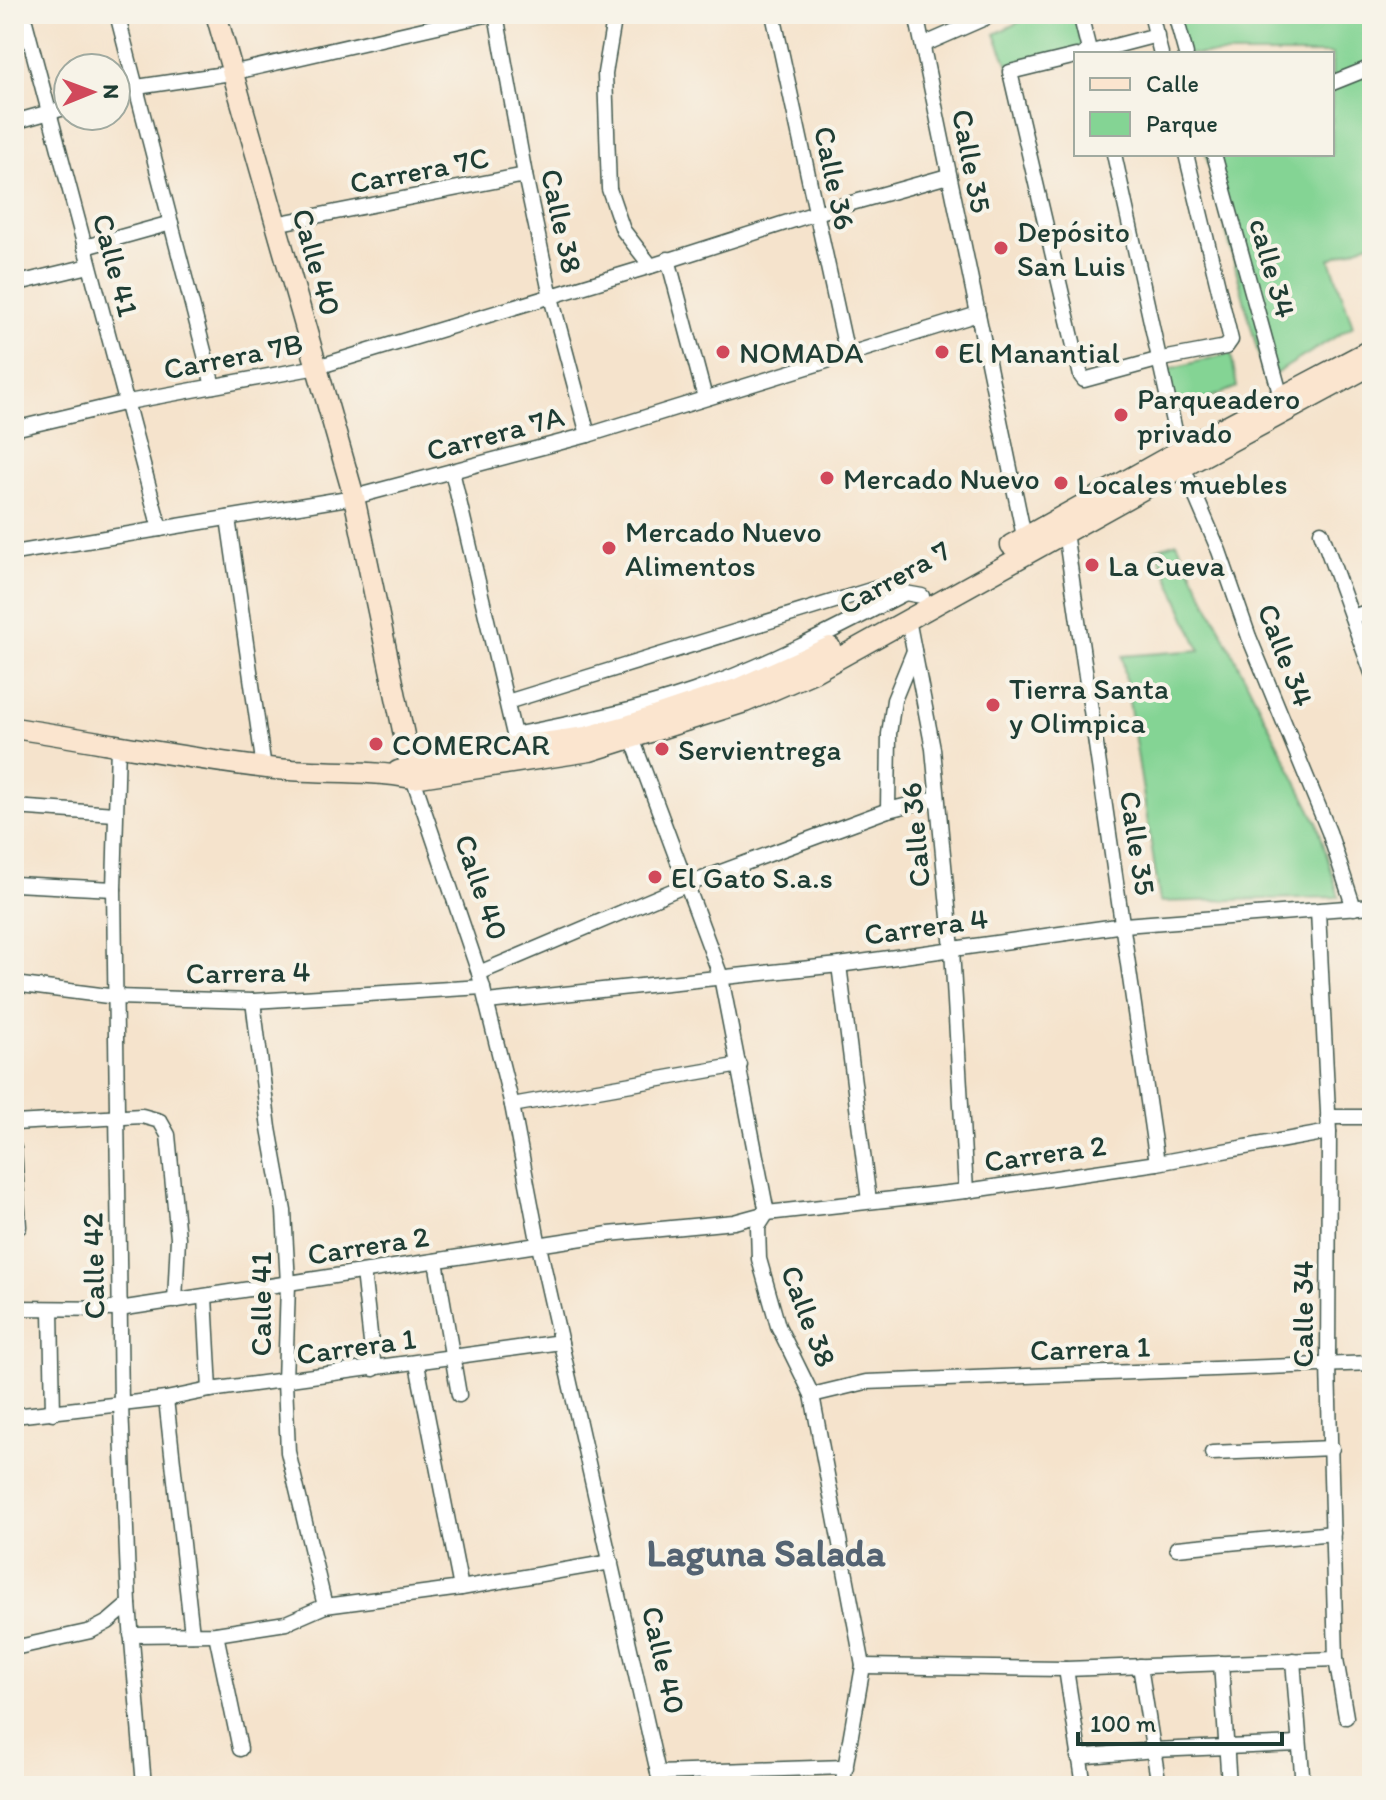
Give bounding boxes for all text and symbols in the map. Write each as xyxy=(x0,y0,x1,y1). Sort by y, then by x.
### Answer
north arrow xyxy=(52,52,132,132)
legend xyxy=(1074,52,1334,156)
text: Calle xyxy=(1146,69,1199,98)
text: N xyxy=(98,84,125,99)
street label: Calle 35 xyxy=(944,106,1000,216)
text: Parque xyxy=(1146,109,1218,138)
street label: Calle 36 xyxy=(806,123,864,233)
street label: Carrera 7C xyxy=(346,138,492,202)
street label: Calle 38 xyxy=(533,165,591,277)
street label: Calle 40 xyxy=(284,204,350,320)
street label: Calle 41 xyxy=(85,210,147,320)
place label: Depósito San Luis xyxy=(1017,213,1130,284)
street label: calle 34 xyxy=(1241,214,1305,322)
marker: Depósito San Luis xyxy=(992,239,1010,257)
street label: Carrera 7B xyxy=(160,324,306,388)
place label: NOMADA xyxy=(739,334,863,371)
place label: El Manantial xyxy=(958,334,1120,371)
marker: NOMADA xyxy=(714,343,732,361)
marker: El Manantial xyxy=(933,343,951,361)
place label: Parqueadero privado xyxy=(1137,380,1300,451)
street label: Carrera 7A xyxy=(422,397,568,469)
marker: Parqueadero privado xyxy=(1112,406,1130,424)
place label: Mercado Nuevo xyxy=(843,460,1040,497)
place label: Locales muebles xyxy=(1077,465,1288,502)
marker: Mercado Nuevo xyxy=(818,469,836,487)
marker: Locales muebles xyxy=(1052,474,1070,492)
place label: Mercado Nuevo Alimentos xyxy=(625,513,822,584)
street label: Carrera 7 xyxy=(832,531,956,623)
marker: Mercado Nuevo Alimentos xyxy=(600,539,618,557)
place label: La Cueva xyxy=(1108,547,1225,584)
marker: La Cueva xyxy=(1083,556,1101,574)
street label: Calle 34 xyxy=(1250,598,1322,712)
place label: Tierra Santa y Olimpica xyxy=(1009,670,1169,741)
marker: Tierra Santa y Olimpica xyxy=(984,696,1002,714)
place label: COMERCAR xyxy=(392,726,550,763)
place label: Servientrega xyxy=(678,731,841,768)
marker: COMERCAR xyxy=(367,735,385,753)
marker: Servientrega xyxy=(653,740,671,758)
street label: Calle 36 xyxy=(892,781,938,889)
street label: Calle 35 xyxy=(1112,788,1164,898)
street label: Calle 40 xyxy=(447,829,517,945)
place label: El Gato S.a.s xyxy=(671,859,833,896)
marker: El Gato S.a.s xyxy=(646,868,664,886)
street label: Carrera 4 xyxy=(862,899,990,953)
street label: Carrera 4 xyxy=(185,952,311,992)
street label: Carrera 2 xyxy=(982,1126,1108,1180)
street label: Calle 42 xyxy=(74,1212,112,1320)
street label: Carrera 2 xyxy=(305,1217,432,1273)
street label: Calle 41 xyxy=(242,1251,279,1356)
street label: Calle 38 xyxy=(773,1260,845,1372)
street label: Calle 34 xyxy=(1284,1260,1321,1368)
street label: Carrera 1 xyxy=(294,1319,418,1373)
street label: Carrera 1 xyxy=(1029,1327,1151,1369)
district label: Laguna Salada xyxy=(646,1530,886,1576)
street label: Calle 40 xyxy=(634,1603,694,1717)
scale bar xyxy=(1078,1696,1282,1746)
text: 100 m xyxy=(1090,1709,1156,1738)

